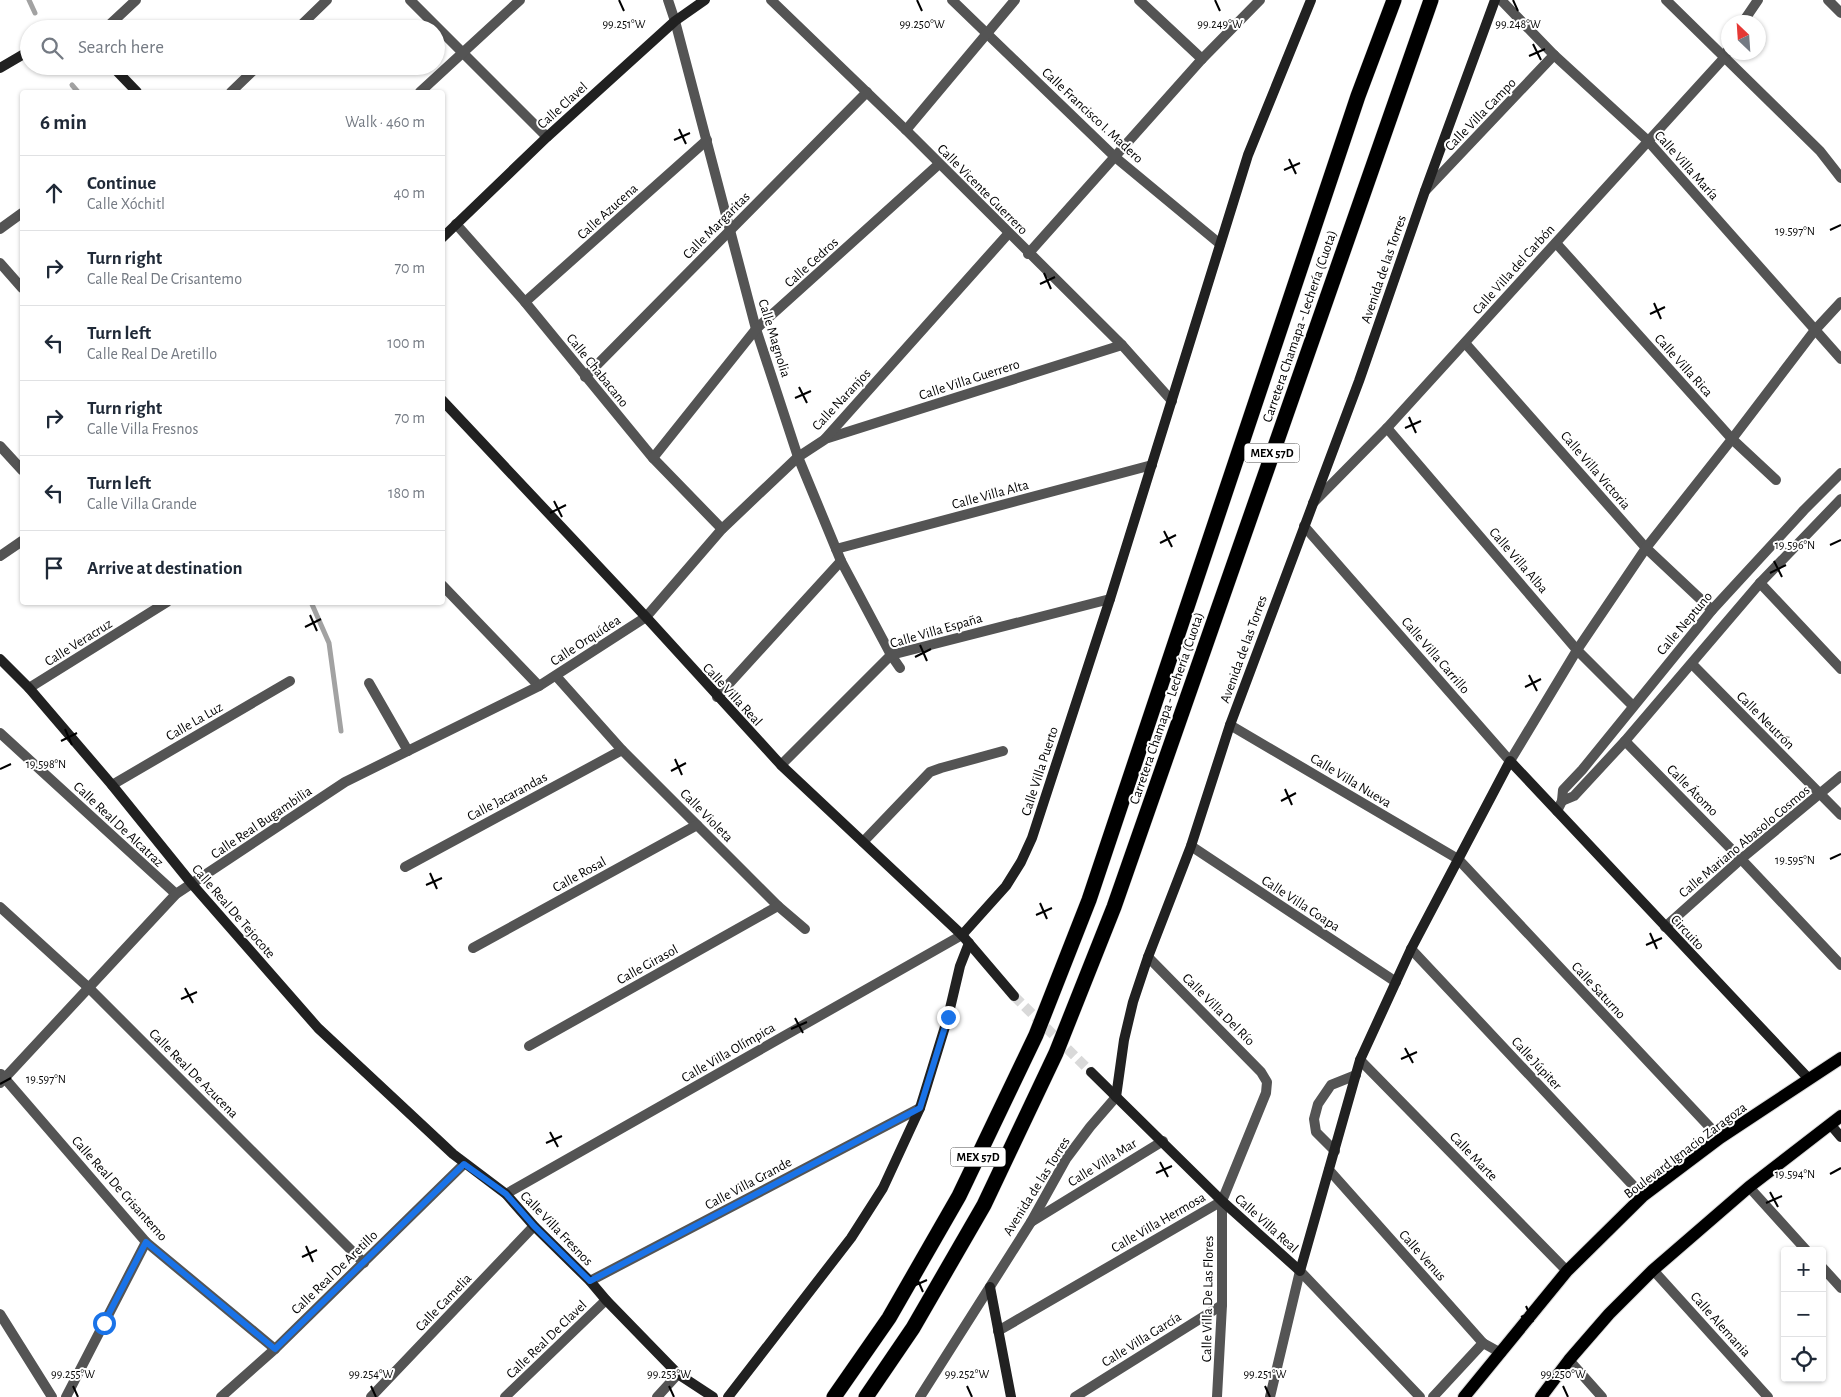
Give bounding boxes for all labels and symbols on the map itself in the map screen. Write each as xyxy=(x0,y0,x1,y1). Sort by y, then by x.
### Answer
north arrow xyxy=(1721,15,1766,60)
text: 99.251°W xyxy=(602,18,646,30)
text: 99.250°W xyxy=(899,18,945,30)
text: 99.249°W xyxy=(1197,18,1243,30)
text: 99.248°W xyxy=(1495,18,1541,30)
street label: Calle Francisco I. Madero xyxy=(1039,65,1146,166)
street label: Calle Villa Campo xyxy=(1443,75,1519,154)
street label: Calle Clavel xyxy=(535,80,590,132)
street label: Calle Villa María xyxy=(1652,128,1721,203)
street label: Calle Vicente Guerrero xyxy=(934,142,1030,238)
street label: Calle Azucena xyxy=(575,181,641,242)
street label: Calle Margaritas xyxy=(681,190,753,262)
street label: Avenida de las Torres xyxy=(1359,213,1409,325)
street label: Calle Villa del Carbón xyxy=(1470,222,1557,317)
text: 19.597°N xyxy=(1775,225,1815,237)
street label: Carretera Chamapa - Lechería (Cuota) xyxy=(1260,228,1339,424)
street label: Calle Cedros xyxy=(782,235,841,290)
street label: Calle Magnolia xyxy=(756,297,793,380)
street label: Calle Chabacano xyxy=(564,331,631,410)
street label: Calle Villa Rica xyxy=(1652,332,1715,400)
street label: Calle Villa Guerrero xyxy=(917,357,1022,403)
street label: Calle Naranjos xyxy=(810,366,874,433)
street label: Calle Villa Victoria xyxy=(1558,429,1633,513)
road number: MEX 57D xyxy=(1244,443,1300,462)
street label: Calle Villa Alta xyxy=(950,478,1031,512)
street label: Calle Villa Alba xyxy=(1486,525,1551,596)
text: 19.596°N xyxy=(1775,539,1815,551)
street label: Calle Neptuno xyxy=(1654,589,1715,658)
street label: Avenida de las Torres xyxy=(1218,594,1270,705)
street label: Carretera Chamapa - Lechería (Cuota) xyxy=(1127,610,1206,806)
street label: Calle Villa España xyxy=(888,611,985,651)
street label: Calle Orquídea xyxy=(548,613,624,669)
street label: Calle Villa Carrillo xyxy=(1398,615,1472,697)
street label: Calle Veracruz xyxy=(42,616,115,669)
street label: Calle Villa Real xyxy=(700,661,765,729)
street label: Calle Neutrón xyxy=(1734,689,1797,752)
street label: Calle La Luz xyxy=(164,700,225,744)
street label: Calle Villa Puerto xyxy=(1019,725,1061,818)
street label: Calle Villa Nueva xyxy=(1308,751,1394,811)
text: 19.598°N xyxy=(26,758,66,770)
street label: Calle Átomo xyxy=(1664,760,1723,819)
street label: Calle Jacarandas xyxy=(465,770,550,824)
street label: Calle Real De Alcatraz xyxy=(71,780,166,870)
street label: Calle Mariano Abasolo Cosmos xyxy=(1677,783,1813,901)
street label: Calle Real Bugambilia xyxy=(209,784,315,862)
street label: Calle Violeta xyxy=(677,787,736,845)
text: 19.595°N xyxy=(1775,854,1815,866)
street label: Calle Rosal xyxy=(550,855,609,895)
street label: Calle Real De Tejocote xyxy=(189,862,278,961)
street label: Calle Villa Coapa xyxy=(1259,873,1343,935)
street label: Circuito xyxy=(1668,912,1707,953)
street label: Calle Girasol xyxy=(615,942,680,987)
street label: Calle Saturno xyxy=(1568,959,1628,1022)
street label: Calle Villa Del Río xyxy=(1180,971,1257,1049)
route end xyxy=(937,1006,960,1029)
street label: Calle Villa Olímpica xyxy=(679,1020,778,1085)
street label: Calle Real De Azucena xyxy=(146,1026,241,1121)
street label: Calle Júpiter xyxy=(1508,1035,1564,1093)
text: 19.597°N xyxy=(26,1073,66,1085)
street label: Boulevard Ignacio Zaragoza xyxy=(1622,1100,1750,1201)
street label: Calle Marte xyxy=(1447,1130,1500,1184)
street label: Calle Real De Crisantemo xyxy=(69,1134,170,1244)
street label: Avenida de las Torres xyxy=(1001,1135,1073,1238)
street label: Calle Villa Mar xyxy=(1066,1136,1140,1189)
road number: MEX 57D xyxy=(950,1148,1006,1166)
street label: Calle Villa Grande xyxy=(703,1155,794,1213)
text: 19.594°N xyxy=(1775,1168,1815,1180)
street label: Calle Villa Fresnos xyxy=(517,1189,595,1269)
street label: Calle Villa Hermosa xyxy=(1109,1190,1209,1256)
street label: Calle Villa Real xyxy=(1232,1192,1301,1256)
street label: Calle Real De Aretillo xyxy=(289,1228,381,1317)
street label: Calle Venus xyxy=(1396,1228,1448,1284)
street label: Calle Villa De Las Flores xyxy=(1200,1236,1216,1362)
street label: Calle Camelia xyxy=(413,1271,475,1334)
street label: Calle Alemania xyxy=(1688,1289,1753,1360)
street label: Calle Real De Clavel xyxy=(504,1298,590,1382)
street label: Calle Villa García xyxy=(1099,1310,1184,1370)
route start xyxy=(93,1312,116,1335)
text: 99.255°W xyxy=(51,1368,95,1380)
text: 99.254°W xyxy=(349,1368,394,1380)
text: 99.253°W xyxy=(647,1368,691,1380)
text: 99.252°W xyxy=(945,1368,989,1380)
text: 99.251°W xyxy=(1243,1368,1287,1380)
text: 99.250°W xyxy=(1540,1368,1586,1380)

